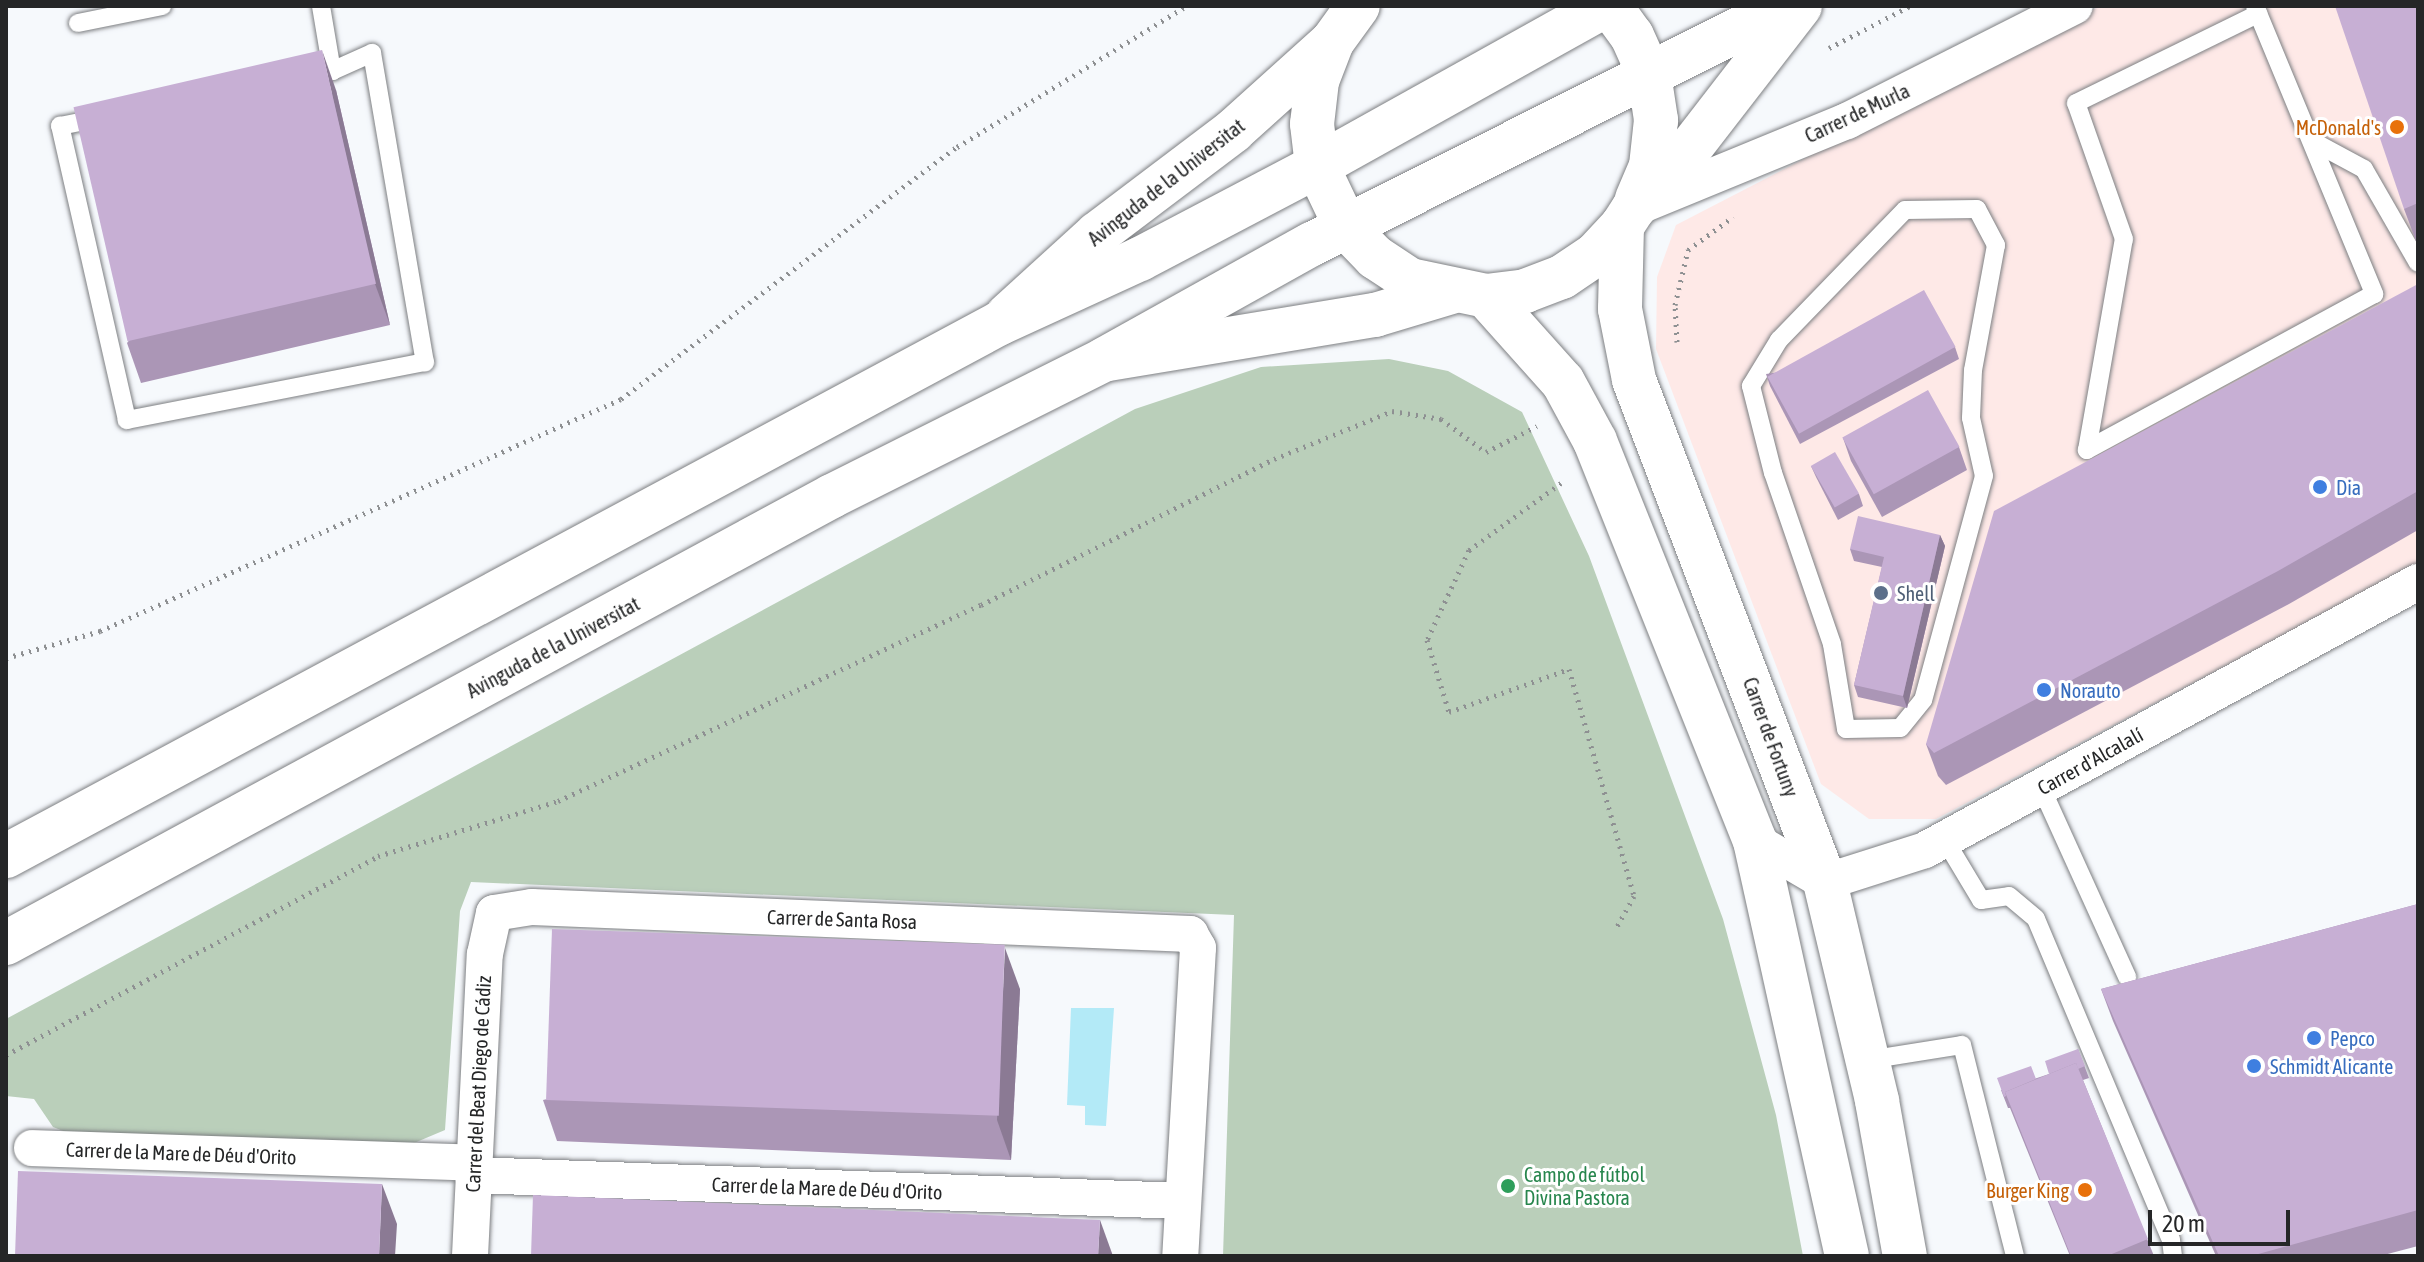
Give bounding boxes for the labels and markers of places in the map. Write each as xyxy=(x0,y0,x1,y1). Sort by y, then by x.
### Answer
place label: McDonald's xyxy=(2296,115,2381,139)
marker: McDonald's xyxy=(2388,118,2406,136)
place label: Dia xyxy=(2336,475,2361,499)
marker: Dia xyxy=(2311,478,2329,496)
place label: Shell xyxy=(1897,581,1935,605)
marker: Shell xyxy=(1872,584,1890,602)
place label: Norauto xyxy=(2060,678,2121,702)
marker: Norauto xyxy=(2035,681,2053,699)
place label: Pepco xyxy=(2330,1026,2375,1050)
marker: Pepco xyxy=(2305,1029,2323,1047)
place label: Schmidt Alicante xyxy=(2270,1054,2393,1078)
marker: Schmidt Alicante xyxy=(2245,1057,2263,1075)
place label: Campo de fútbol Divina Pastora xyxy=(1524,1162,1645,1209)
marker: Campo de fútbol Divina Pastora xyxy=(1499,1177,1517,1195)
place label: Burger King xyxy=(1986,1178,2069,1202)
marker: Burger King xyxy=(2076,1181,2094,1199)

